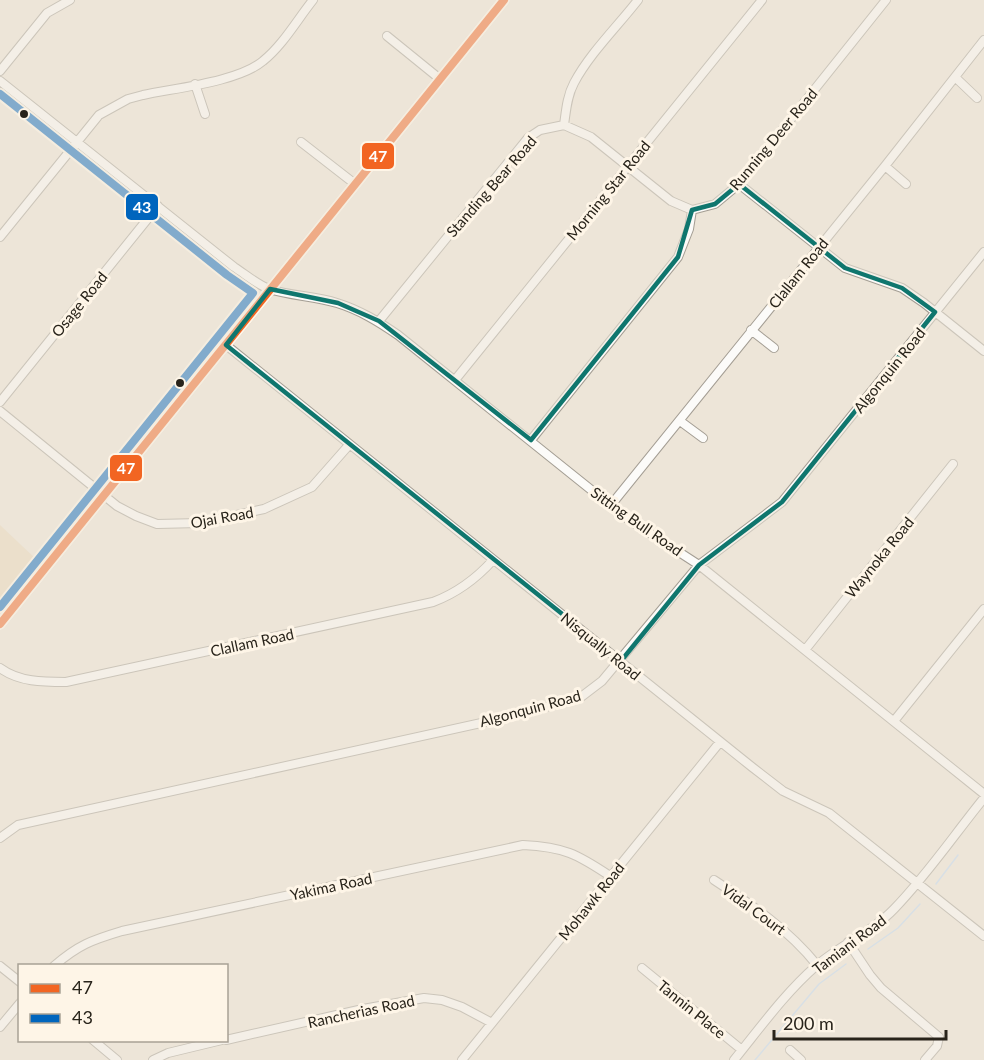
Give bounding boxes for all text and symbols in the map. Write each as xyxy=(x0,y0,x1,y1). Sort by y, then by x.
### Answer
street label: Running Deer Road xyxy=(725,84,821,194)
unlabelled marker xyxy=(18,108,30,120)
street label: Standing Bear Road xyxy=(442,132,540,240)
street label: Morning Star Road xyxy=(562,137,654,243)
line badge: 47 xyxy=(361,142,395,170)
text: 47 xyxy=(369,146,387,165)
line badge: 43 xyxy=(125,193,159,221)
text: 43 xyxy=(133,197,151,216)
street label: Clallam Road xyxy=(764,234,832,312)
street label: Osage Road xyxy=(47,268,111,340)
street label: Algonquin Road xyxy=(849,324,929,416)
unlabelled marker xyxy=(174,377,186,389)
line badge: 47 xyxy=(109,454,143,482)
text: 47 xyxy=(117,458,135,477)
street label: Sitting Bull Road xyxy=(588,483,686,559)
street label: Ojai Road xyxy=(189,503,255,531)
street label: Waynoka Road xyxy=(841,513,917,601)
street label: Nisqually Road xyxy=(558,608,644,684)
street label: Clallam Road xyxy=(209,624,295,660)
street label: Algonquin Road xyxy=(477,686,583,730)
street label: Mohawk Road xyxy=(554,859,628,943)
street label: Yakima Road xyxy=(288,869,374,903)
street label: Vidal Court xyxy=(719,880,790,939)
street label: Tamiani Road xyxy=(809,911,889,977)
legend xyxy=(18,964,228,1042)
text: 47 xyxy=(72,976,93,998)
street label: Tannin Place xyxy=(654,976,730,1042)
street label: Rancherias Road xyxy=(306,991,416,1031)
scale bar xyxy=(774,1003,946,1041)
text: 43 xyxy=(72,1006,93,1028)
text: 200 m xyxy=(783,1012,834,1034)

